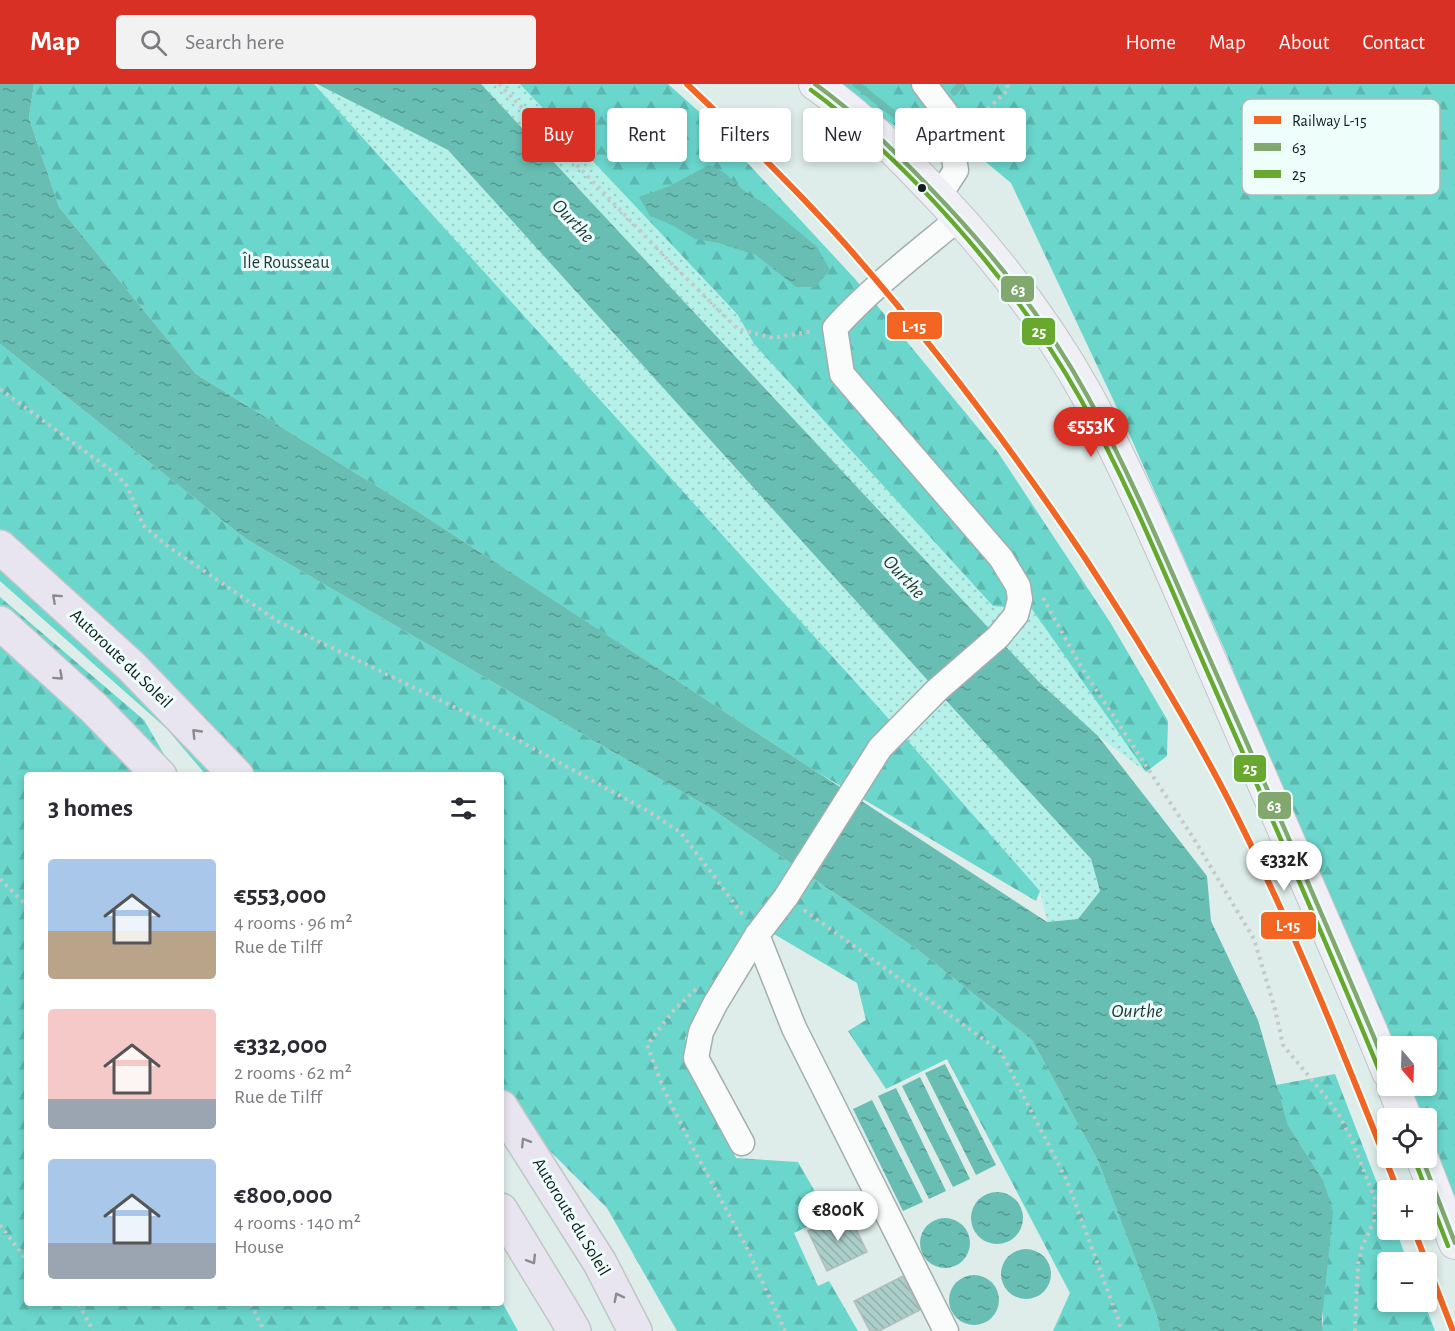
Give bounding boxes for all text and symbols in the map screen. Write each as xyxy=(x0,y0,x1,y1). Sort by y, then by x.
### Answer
search box xyxy=(116,15,536,69)
icon: search xyxy=(137,26,170,59)
text: Map xyxy=(30,28,80,56)
text: Search here xyxy=(185,31,284,53)
text: Home xyxy=(1125,32,1176,53)
text: Map xyxy=(1209,32,1246,53)
text: About xyxy=(1279,32,1329,53)
text: Contact xyxy=(1362,32,1425,53)
legend xyxy=(1242,99,1440,195)
chip: Buy xyxy=(522,108,595,162)
chip: Rent xyxy=(607,108,687,162)
chip: Filters xyxy=(699,108,791,162)
chip: New xyxy=(803,108,883,162)
chip: Apartment xyxy=(895,108,1026,162)
text: Railway L-15 xyxy=(1292,113,1367,130)
text: 63 xyxy=(1292,140,1306,156)
text: 25 xyxy=(1292,167,1306,183)
unlabelled marker xyxy=(916,182,928,194)
water label: Ourthe xyxy=(548,195,598,247)
park label: Île Rousseau xyxy=(243,251,329,272)
line badge: 63 xyxy=(1000,275,1035,303)
text: 63 xyxy=(1011,282,1025,298)
line badge: L-15 xyxy=(886,311,943,340)
line badge: 25 xyxy=(1021,317,1056,346)
text: L-15 xyxy=(902,319,926,335)
text: 25 xyxy=(1032,324,1046,340)
pin: €553K xyxy=(1049,407,1133,458)
text: €553K xyxy=(1068,416,1114,436)
water label: Ourthe xyxy=(879,551,929,603)
one-way arrow xyxy=(52,594,63,605)
street label: Autoroute du Soleil xyxy=(67,606,175,712)
one-way arrow xyxy=(52,669,63,680)
one-way arrow xyxy=(193,730,204,741)
line badge: 25 xyxy=(1233,754,1267,783)
text: 25 xyxy=(1243,761,1257,777)
line badge: 63 xyxy=(1257,791,1292,820)
icon: filters xyxy=(447,792,480,825)
text: 3 homes xyxy=(48,795,133,821)
text: 63 xyxy=(1267,798,1281,814)
pin: €332K xyxy=(1242,841,1326,892)
text: €332K xyxy=(1260,850,1308,870)
text: €553,000 xyxy=(234,882,326,908)
icon: home xyxy=(96,883,168,955)
line badge: L-15 xyxy=(1260,911,1317,940)
text: 4 rooms · 96 m² xyxy=(234,913,352,933)
text: L-15 xyxy=(1276,918,1300,934)
text: Rue de Tilff xyxy=(234,937,322,957)
water label: Ourthe xyxy=(1111,1001,1163,1021)
text: €332,000 xyxy=(234,1032,327,1058)
icon: home xyxy=(96,1033,168,1105)
north arrow xyxy=(1377,1036,1437,1096)
map controls xyxy=(1377,1036,1437,1312)
text: 2 rooms · 62 m² xyxy=(234,1063,352,1083)
text: Rue de Tilff xyxy=(234,1087,322,1107)
button: locate xyxy=(1377,1108,1437,1168)
one-way arrow xyxy=(521,1138,532,1149)
street label: Autoroute du Soleil xyxy=(529,1155,613,1279)
button: + xyxy=(1377,1180,1437,1240)
text: €800,000 xyxy=(234,1182,333,1208)
icon: home xyxy=(96,1183,168,1255)
pin: €800K xyxy=(796,1191,880,1242)
text: €800K xyxy=(812,1200,864,1220)
text: 4 rooms · 140 m² xyxy=(234,1213,361,1233)
text: House xyxy=(234,1237,284,1257)
button: − xyxy=(1377,1252,1437,1312)
one-way arrow xyxy=(524,1254,536,1264)
one-way arrow xyxy=(613,1292,625,1303)

